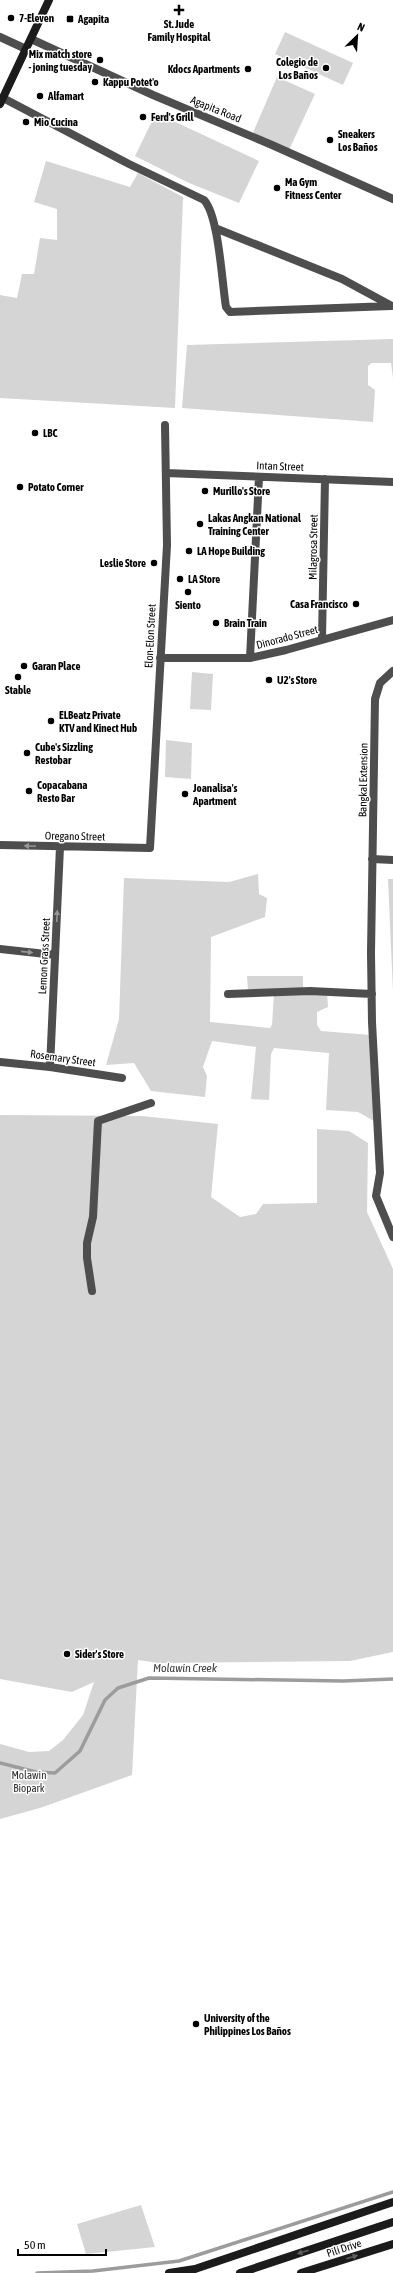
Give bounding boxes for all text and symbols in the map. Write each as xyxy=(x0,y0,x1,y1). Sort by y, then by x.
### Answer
marker: St. Jude Family Hospital xyxy=(173,4,185,16)
place label: 7-Eleven xyxy=(19,12,54,24)
marker: 7-Eleven xyxy=(6,13,16,23)
place label: Agapita xyxy=(77,13,109,25)
marker: Agapita xyxy=(65,14,75,24)
north arrow xyxy=(337,16,377,56)
place label: St. Jude Family Hospital xyxy=(147,18,212,43)
text: N xyxy=(356,20,367,34)
place label: Mix match store - joning tuesday xyxy=(28,48,92,73)
marker: Mix match store - joning tuesday xyxy=(95,55,105,65)
place label: Colegio de Los Baños xyxy=(276,56,318,81)
place label: Kdocs Apartments xyxy=(168,63,240,75)
marker: Colegio de Los Baños xyxy=(321,63,331,73)
marker: Kdocs Apartments xyxy=(243,64,253,74)
place label: Kappu Potet'o xyxy=(103,76,159,88)
marker: Kappu Potet'o xyxy=(90,77,100,87)
place label: Alfamart xyxy=(47,90,85,102)
marker: Alfamart xyxy=(35,91,45,101)
street label: Agapita Road xyxy=(189,93,243,125)
place label: Ferd's Grill xyxy=(151,111,194,123)
marker: Ferd's Grill xyxy=(138,112,148,122)
place label: Mio Cucina xyxy=(34,116,78,128)
marker: Mio Cucina xyxy=(21,117,31,127)
place label: Sneakers Los Baños xyxy=(338,128,378,153)
marker: Sneakers Los Baños xyxy=(325,135,335,145)
place label: Ma Gym Fitness Center xyxy=(285,176,342,201)
marker: Ma Gym Fitness Center xyxy=(272,183,282,193)
place label: LBC xyxy=(43,427,57,439)
marker: LBC xyxy=(30,428,40,438)
street label: Intan Street xyxy=(256,459,304,473)
place label: Potato Corner xyxy=(28,481,84,493)
marker: Potato Corner xyxy=(15,482,25,492)
place label: Murillo's Store xyxy=(213,485,270,497)
marker: Murillo's Store xyxy=(200,486,210,496)
place label: Lakas Angkan National Training Center xyxy=(208,512,302,537)
street label: Milagrosa Street xyxy=(306,514,320,580)
marker: Lakas Angkan National Training Center xyxy=(195,519,205,529)
place label: LA Hope Building xyxy=(197,545,265,557)
marker: LA Hope Building xyxy=(184,546,194,556)
place label: Leslie Store xyxy=(100,557,146,569)
marker: Leslie Store xyxy=(149,558,159,568)
place label: LA Store xyxy=(188,573,220,585)
marker: LA Store xyxy=(175,574,185,584)
marker: Siento xyxy=(183,587,193,597)
place label: Casa Francisco xyxy=(290,598,348,610)
place label: Siento xyxy=(175,599,201,611)
marker: Casa Francisco xyxy=(351,599,361,609)
street label: Elon-Elon Street xyxy=(142,604,158,668)
place label: Brain Train xyxy=(224,617,267,629)
marker: Brain Train xyxy=(211,618,221,628)
street label: Dinorado Street xyxy=(255,623,319,651)
place label: Garan Place xyxy=(32,660,80,672)
marker: Garan Place xyxy=(19,661,29,671)
marker: Stable xyxy=(13,672,23,682)
place label: U2's Store xyxy=(277,674,317,686)
marker: U2's Store xyxy=(264,675,274,685)
place label: Stable xyxy=(5,684,31,696)
place label: ELBeatz Private KTV and Kinect Hub xyxy=(59,709,137,734)
marker: ELBeatz Private KTV and Kinect Hub xyxy=(46,716,56,726)
place label: Cube's Sizzling Restobar xyxy=(35,741,93,766)
street label: Bangkal Extension xyxy=(356,743,370,817)
marker: Cube's Sizzling Restobar xyxy=(22,748,32,758)
place label: Copacabana Resto Bar xyxy=(37,779,87,804)
place label: Joanalisa's Apartment xyxy=(192,782,238,807)
marker: Copacabana Resto Bar xyxy=(24,786,34,796)
marker: Joanalisa's Apartment xyxy=(180,789,190,799)
street label: Oregano Street xyxy=(45,829,105,843)
one-way arrow xyxy=(23,843,36,849)
one-way arrow xyxy=(53,910,60,922)
street label: Lemon Grass Street xyxy=(36,917,52,995)
one-way arrow xyxy=(21,949,33,955)
street label: Rosemary Street xyxy=(29,1047,97,1069)
place label: Sider's Store xyxy=(75,1648,124,1660)
marker: Sider's Store xyxy=(62,1649,72,1659)
water label: Molawin Creek xyxy=(153,1661,218,1675)
park label: Molawin Biopark xyxy=(11,1769,47,1794)
place label: University of the Philippines Los Baños xyxy=(204,2012,291,2037)
marker: University of the Philippines Los Baños xyxy=(191,2019,201,2029)
scale bar xyxy=(18,2231,106,2257)
street label: Pili Drive xyxy=(325,2237,363,2259)
text: 50 m xyxy=(24,2238,46,2252)
one-way arrow xyxy=(297,2249,309,2255)
one-way arrow xyxy=(346,2254,358,2260)

